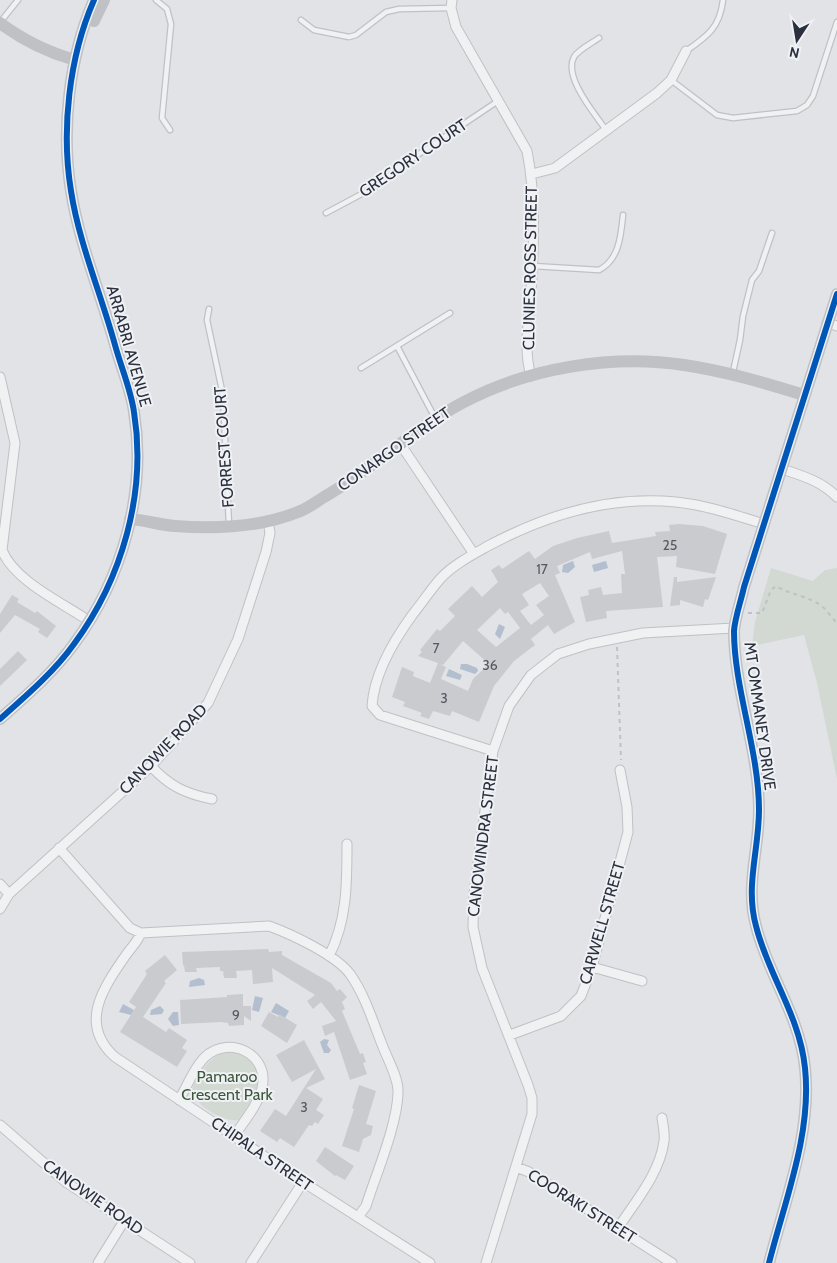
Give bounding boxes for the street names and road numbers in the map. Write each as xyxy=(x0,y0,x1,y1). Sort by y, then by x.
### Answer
street label: GREGORY COURT xyxy=(356,115,471,201)
street label: CLUNIES ROSS STREET xyxy=(519,185,541,350)
street label: ARRABRI AVENUE xyxy=(103,283,155,409)
street label: FORREST COURT xyxy=(210,385,238,508)
street label: CONARGO STREET xyxy=(334,403,454,495)
street label: MT OMMANEY DRIVE xyxy=(740,641,780,792)
street label: CANOWIE ROAD xyxy=(115,700,211,798)
street label: CANOWINDRA STREET xyxy=(464,754,502,918)
street label: CARWELL STREET xyxy=(575,859,629,987)
street label: CHIPALA STREET xyxy=(207,1113,317,1195)
street label: CANOWIE ROAD xyxy=(39,1155,147,1239)
street label: COORAKI STREET xyxy=(524,1165,640,1247)

